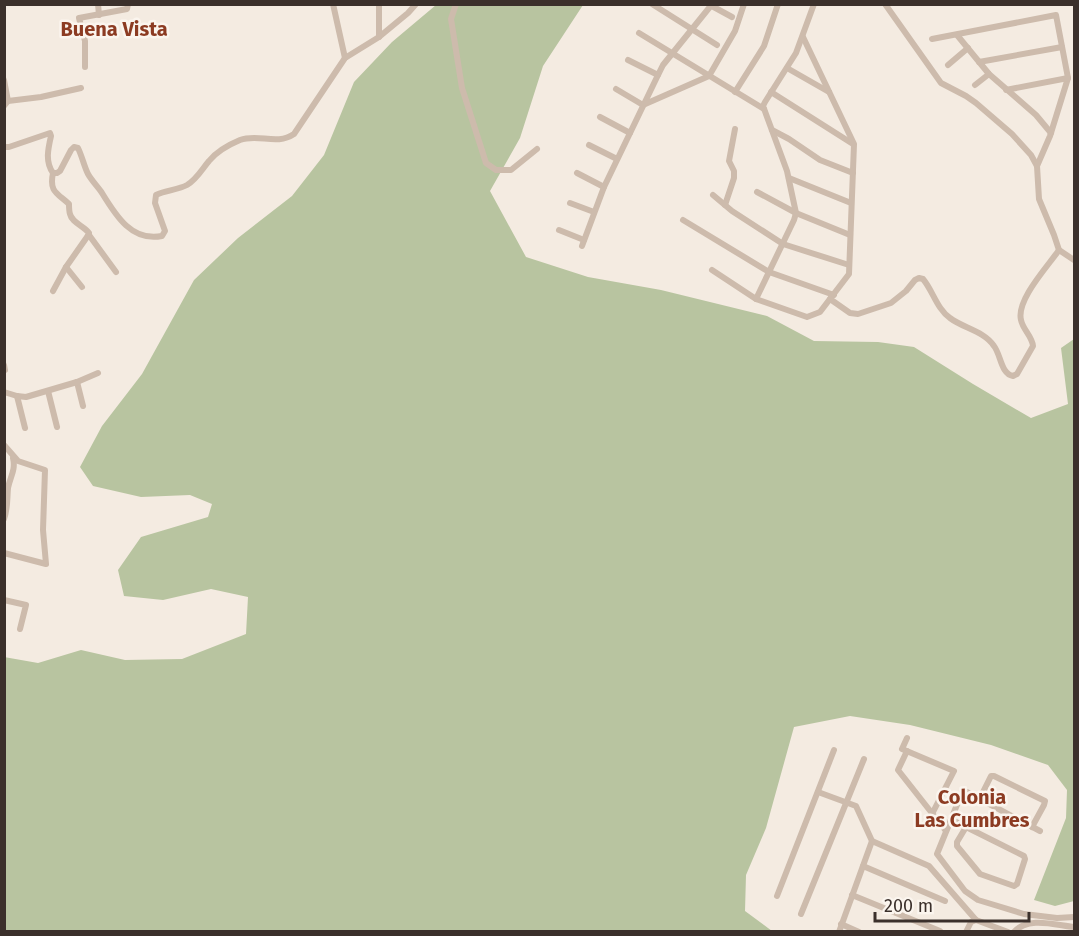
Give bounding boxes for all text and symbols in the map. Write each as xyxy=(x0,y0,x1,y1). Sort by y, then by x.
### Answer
district label: Buena Vista xyxy=(60,17,168,41)
district label: Colonia Las Cumbres xyxy=(915,785,1030,832)
scale bar xyxy=(875,885,1030,923)
text: 200 m xyxy=(884,895,933,917)

